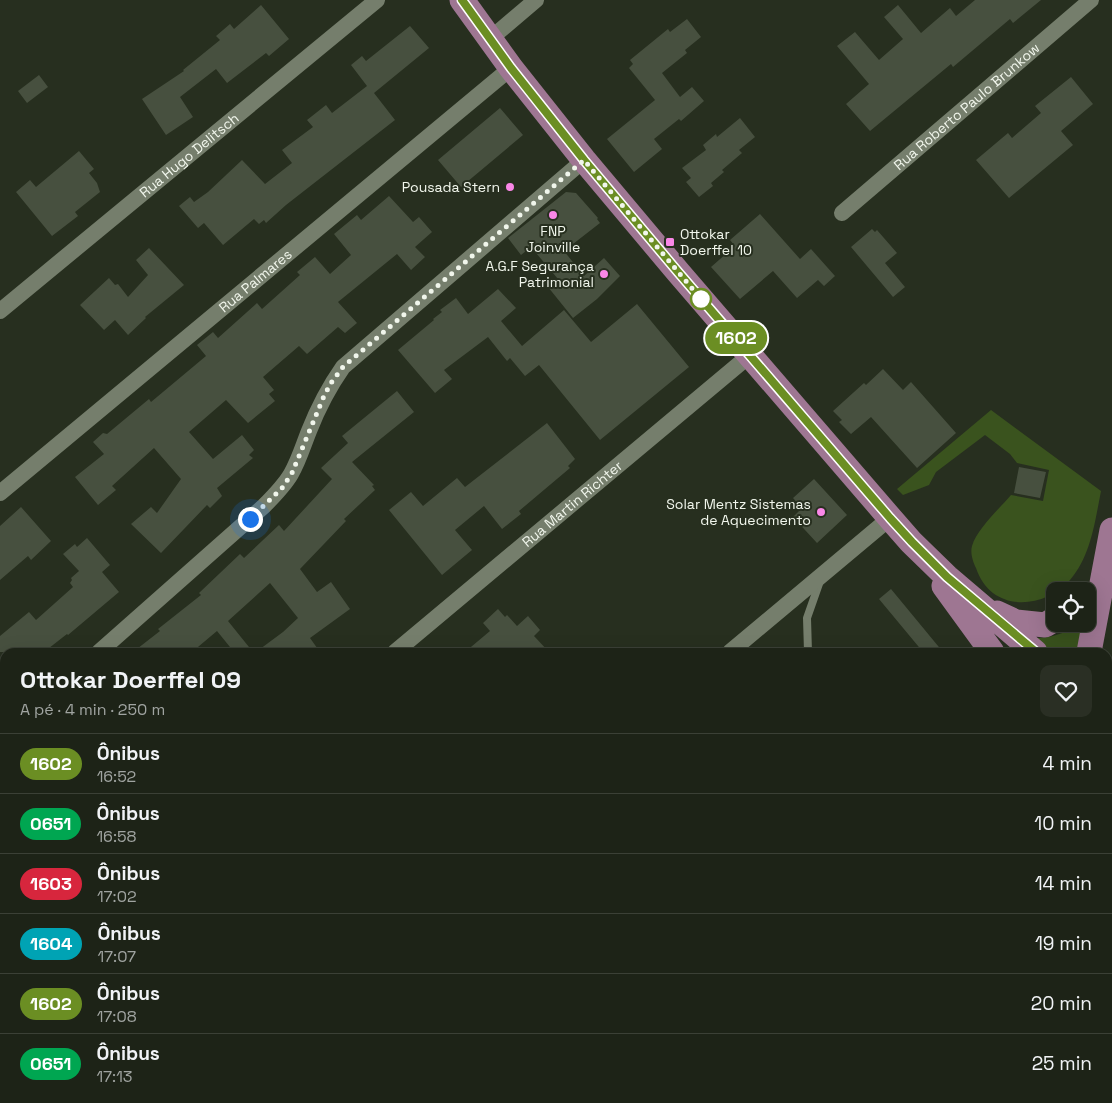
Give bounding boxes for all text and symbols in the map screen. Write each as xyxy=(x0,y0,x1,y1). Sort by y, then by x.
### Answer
street label: Rua Roberto Paulo Brunkow xyxy=(890,39,1043,174)
street label: Rua Hugo Delitsch xyxy=(136,109,242,201)
place label: Pousada Stern xyxy=(402,178,500,196)
marker: Pousada Stern xyxy=(504,181,516,193)
marker: FNP Joinville xyxy=(547,209,559,221)
place label: FNP Joinville xyxy=(526,222,580,256)
place label: Ottokar Doerffel 10 xyxy=(680,225,752,259)
marker: Ottokar Doerffel 10 xyxy=(664,236,676,248)
street label: Rua Palmares xyxy=(215,245,295,316)
place label: A.G.F Segurança Patrimonial xyxy=(486,257,594,291)
marker: A.G.F Segurança Patrimonial xyxy=(598,268,610,280)
unlabelled marker xyxy=(690,288,712,310)
line badge: 1602 xyxy=(701,322,771,354)
text: 1602 xyxy=(715,326,757,349)
street label: Rua Martin Richter xyxy=(518,457,626,551)
place label: Solar Mentz Sistemas de Aquecimento xyxy=(666,495,811,529)
marker: Solar Mentz Sistemas de Aquecimento xyxy=(815,506,827,518)
your location xyxy=(238,507,263,532)
map controls xyxy=(1046,582,1096,632)
button: locate xyxy=(1046,582,1096,632)
text: Ottokar Doerffel 09 xyxy=(20,664,241,695)
button: heart xyxy=(1040,665,1092,717)
text: A pé · 4 min · 250 m xyxy=(20,699,165,720)
text: Ônibus xyxy=(97,741,160,766)
text: 4 min xyxy=(1043,751,1092,776)
text: 1602 xyxy=(30,752,72,775)
text: 16:52 xyxy=(97,766,136,787)
text: Ônibus xyxy=(96,801,160,826)
text: 10 min xyxy=(1034,811,1092,836)
text: 0651 xyxy=(30,812,71,835)
text: 16:58 xyxy=(96,826,137,847)
text: Ônibus xyxy=(97,861,160,886)
text: 14 min xyxy=(1035,871,1092,896)
text: 1603 xyxy=(30,872,72,895)
text: 17:02 xyxy=(97,886,137,907)
text: Ônibus xyxy=(97,921,161,946)
text: 19 min xyxy=(1035,931,1092,956)
text: 1604 xyxy=(30,932,72,955)
text: 17:07 xyxy=(97,946,136,967)
text: Ônibus xyxy=(97,981,160,1006)
text: 20 min xyxy=(1031,991,1092,1016)
text: 1602 xyxy=(30,992,72,1015)
text: 17:08 xyxy=(97,1006,137,1027)
text: Ônibus xyxy=(96,1041,160,1066)
text: 25 min xyxy=(1032,1051,1092,1076)
text: 0651 xyxy=(30,1052,71,1075)
text: 17:13 xyxy=(96,1066,133,1087)

